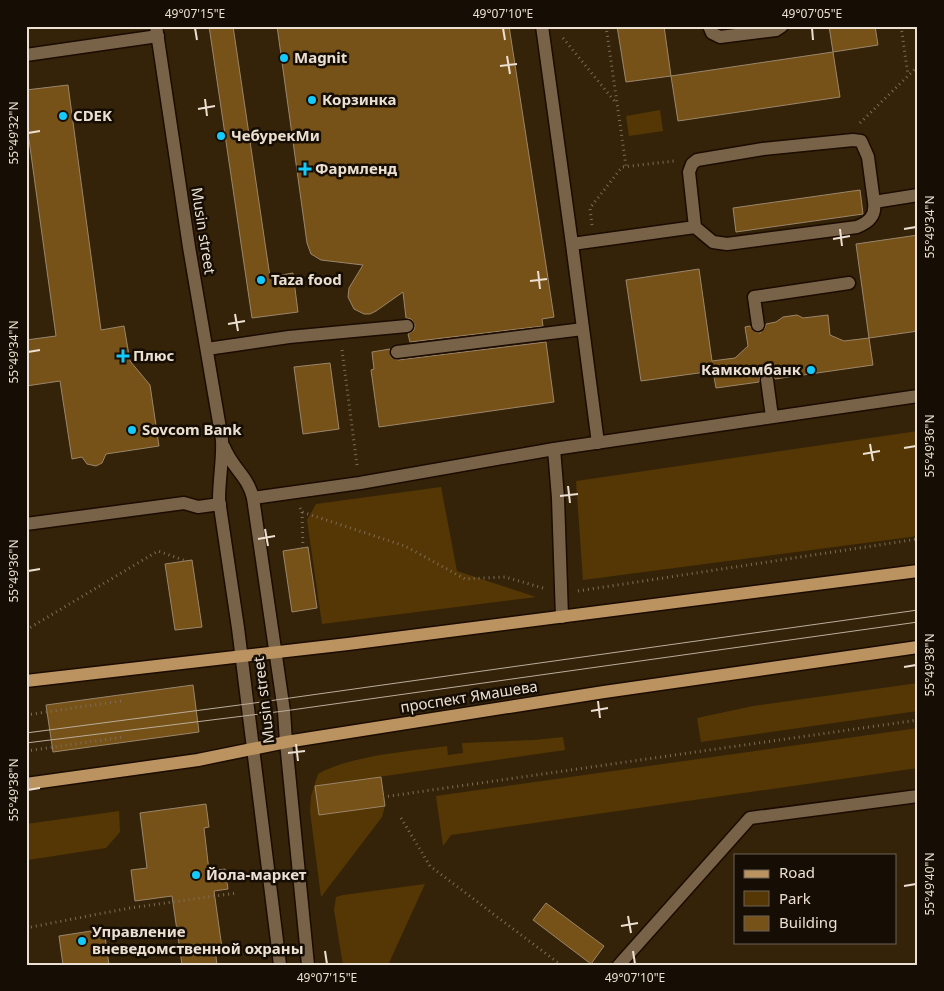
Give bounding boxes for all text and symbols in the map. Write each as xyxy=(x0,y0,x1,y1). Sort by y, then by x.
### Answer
text: 49°07'15"E xyxy=(165,5,225,22)
text: 49°07'10"E xyxy=(473,5,533,22)
text: 49°07'05"E xyxy=(782,5,842,22)
place label: Magnit xyxy=(294,47,348,67)
marker: Magnit xyxy=(278,52,290,64)
place label: Корзинка xyxy=(322,89,397,109)
marker: Корзинка xyxy=(306,94,318,106)
text: 55°49'32"N xyxy=(5,101,22,165)
place label: CDEK xyxy=(73,105,112,125)
marker: CDEK xyxy=(57,110,69,122)
place label: ЧебурекМи xyxy=(231,125,320,145)
marker: ЧебурекМи xyxy=(215,130,227,142)
place label: Фармленд xyxy=(315,158,397,178)
marker: Фармленд xyxy=(299,163,311,175)
street label: Musin street xyxy=(187,186,221,276)
text: 55°49'34"N xyxy=(921,195,938,259)
place label: Taza food xyxy=(271,269,342,289)
marker: Taza food xyxy=(255,274,267,286)
text: 55°49'34"N xyxy=(5,320,22,384)
place label: Плюс xyxy=(133,345,175,365)
marker: Плюс xyxy=(117,350,129,362)
place label: Камкомбанк xyxy=(701,359,802,379)
marker: Камкомбанк xyxy=(805,364,817,376)
text: 55°49'36"N xyxy=(921,414,938,478)
place label: Sovcom Bank xyxy=(142,419,242,439)
marker: Sovcom Bank xyxy=(126,424,138,436)
text: 55°49'36"N xyxy=(5,539,22,603)
text: 55°49'38"N xyxy=(921,633,938,697)
street label: Musin street xyxy=(248,655,278,745)
street label: проспект Ямашева xyxy=(399,675,539,717)
text: 55°49'38"N xyxy=(5,758,22,822)
text: 55°49'40"N xyxy=(921,852,938,916)
legend xyxy=(734,854,896,944)
text: Road xyxy=(779,862,815,882)
place label: Йола-маркет xyxy=(206,864,307,884)
marker: Йола-маркет xyxy=(190,869,202,881)
text: Park xyxy=(779,888,811,908)
text: Building xyxy=(779,912,837,932)
place label: Управление вневедомственной охраны xyxy=(92,921,303,958)
marker: Управление вневедомственной охраны xyxy=(76,935,88,947)
text: 49°07'15"E xyxy=(297,969,357,986)
text: 49°07'10"E xyxy=(605,969,665,986)

